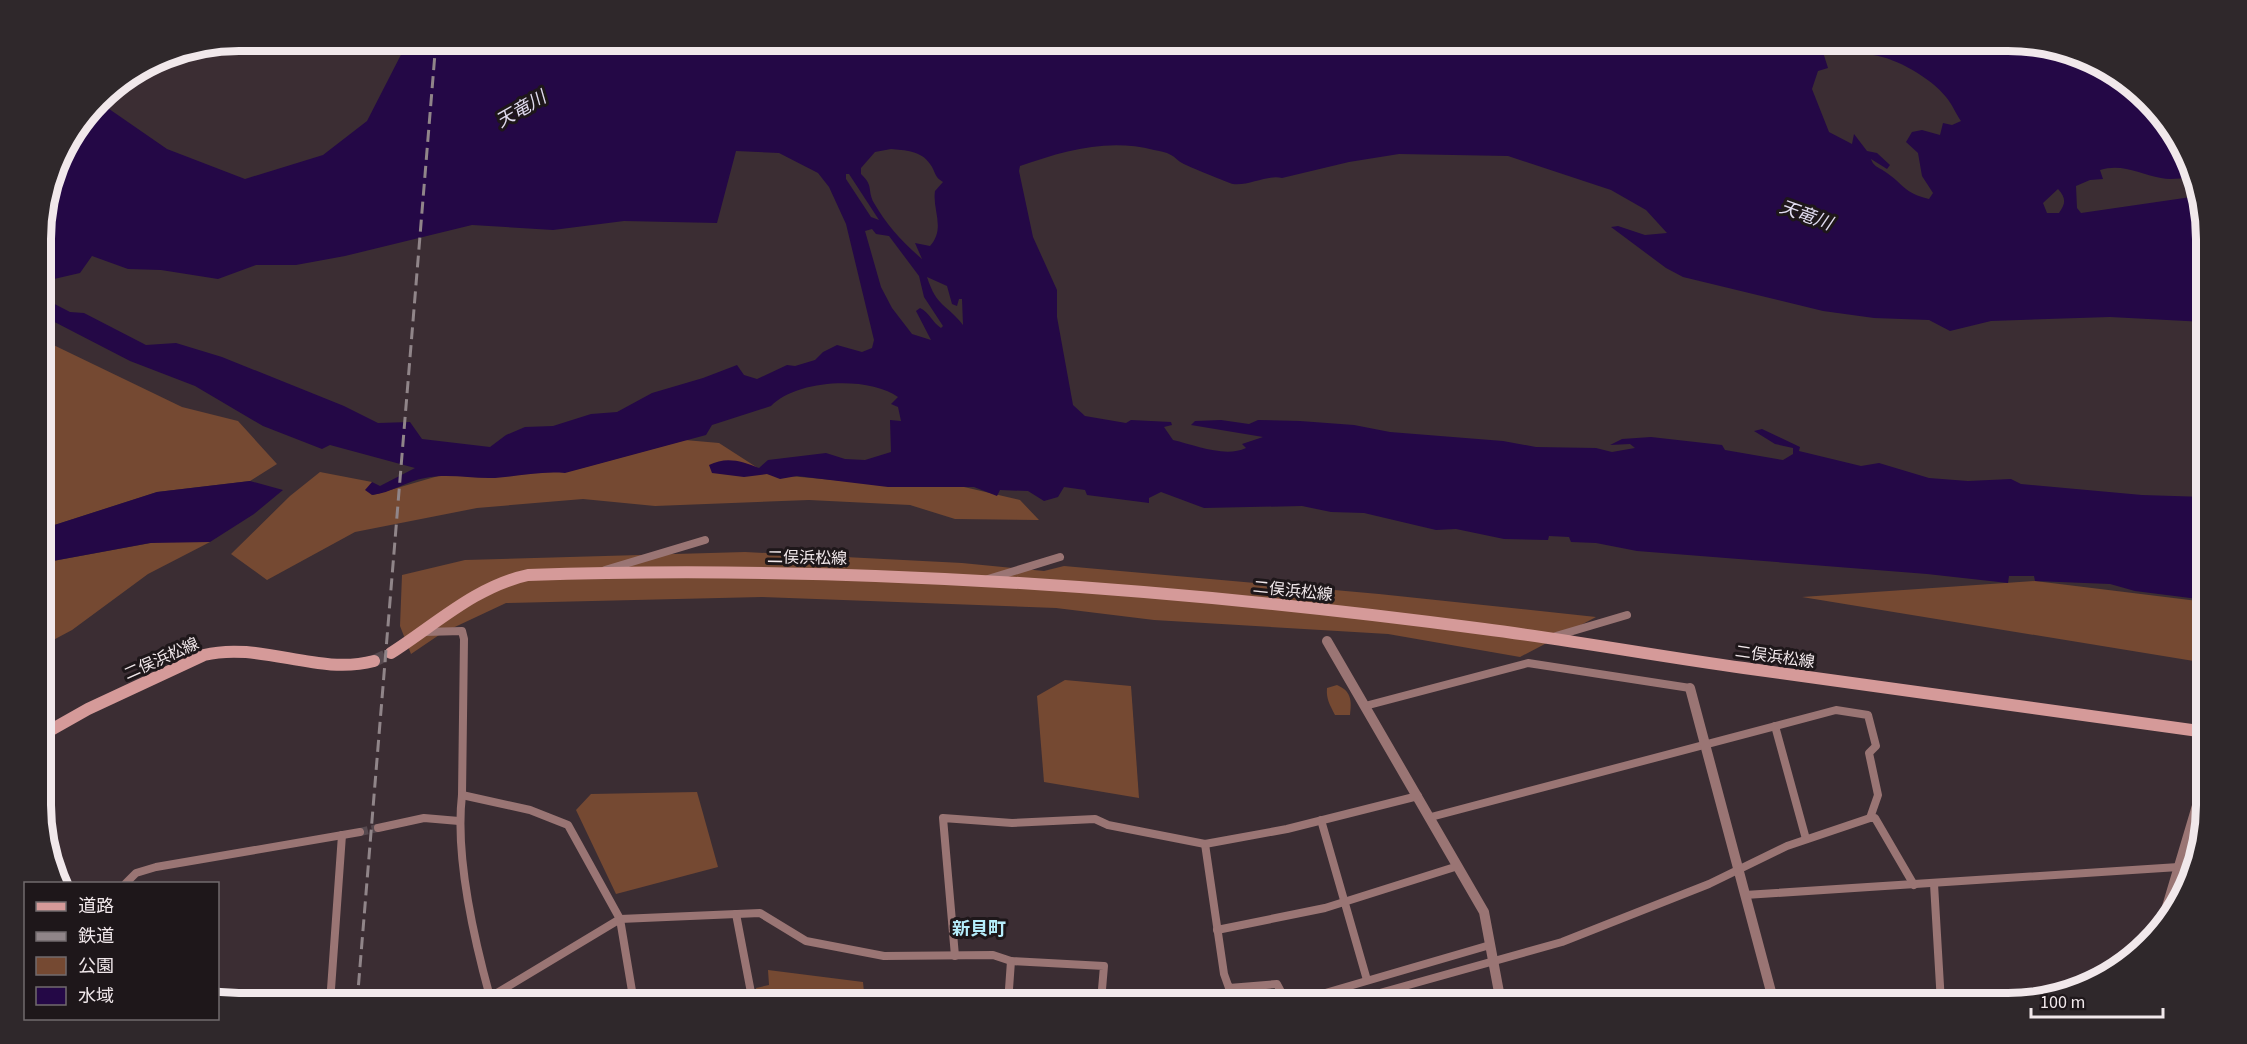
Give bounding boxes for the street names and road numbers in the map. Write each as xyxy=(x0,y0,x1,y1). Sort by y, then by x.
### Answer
street label: 二俣浜松線 xyxy=(767,546,847,570)
street label: 二俣浜松線 xyxy=(1252,576,1334,606)
street label: 二俣浜松線 xyxy=(120,633,202,685)
street label: 二俣浜松線 xyxy=(1734,641,1816,673)

